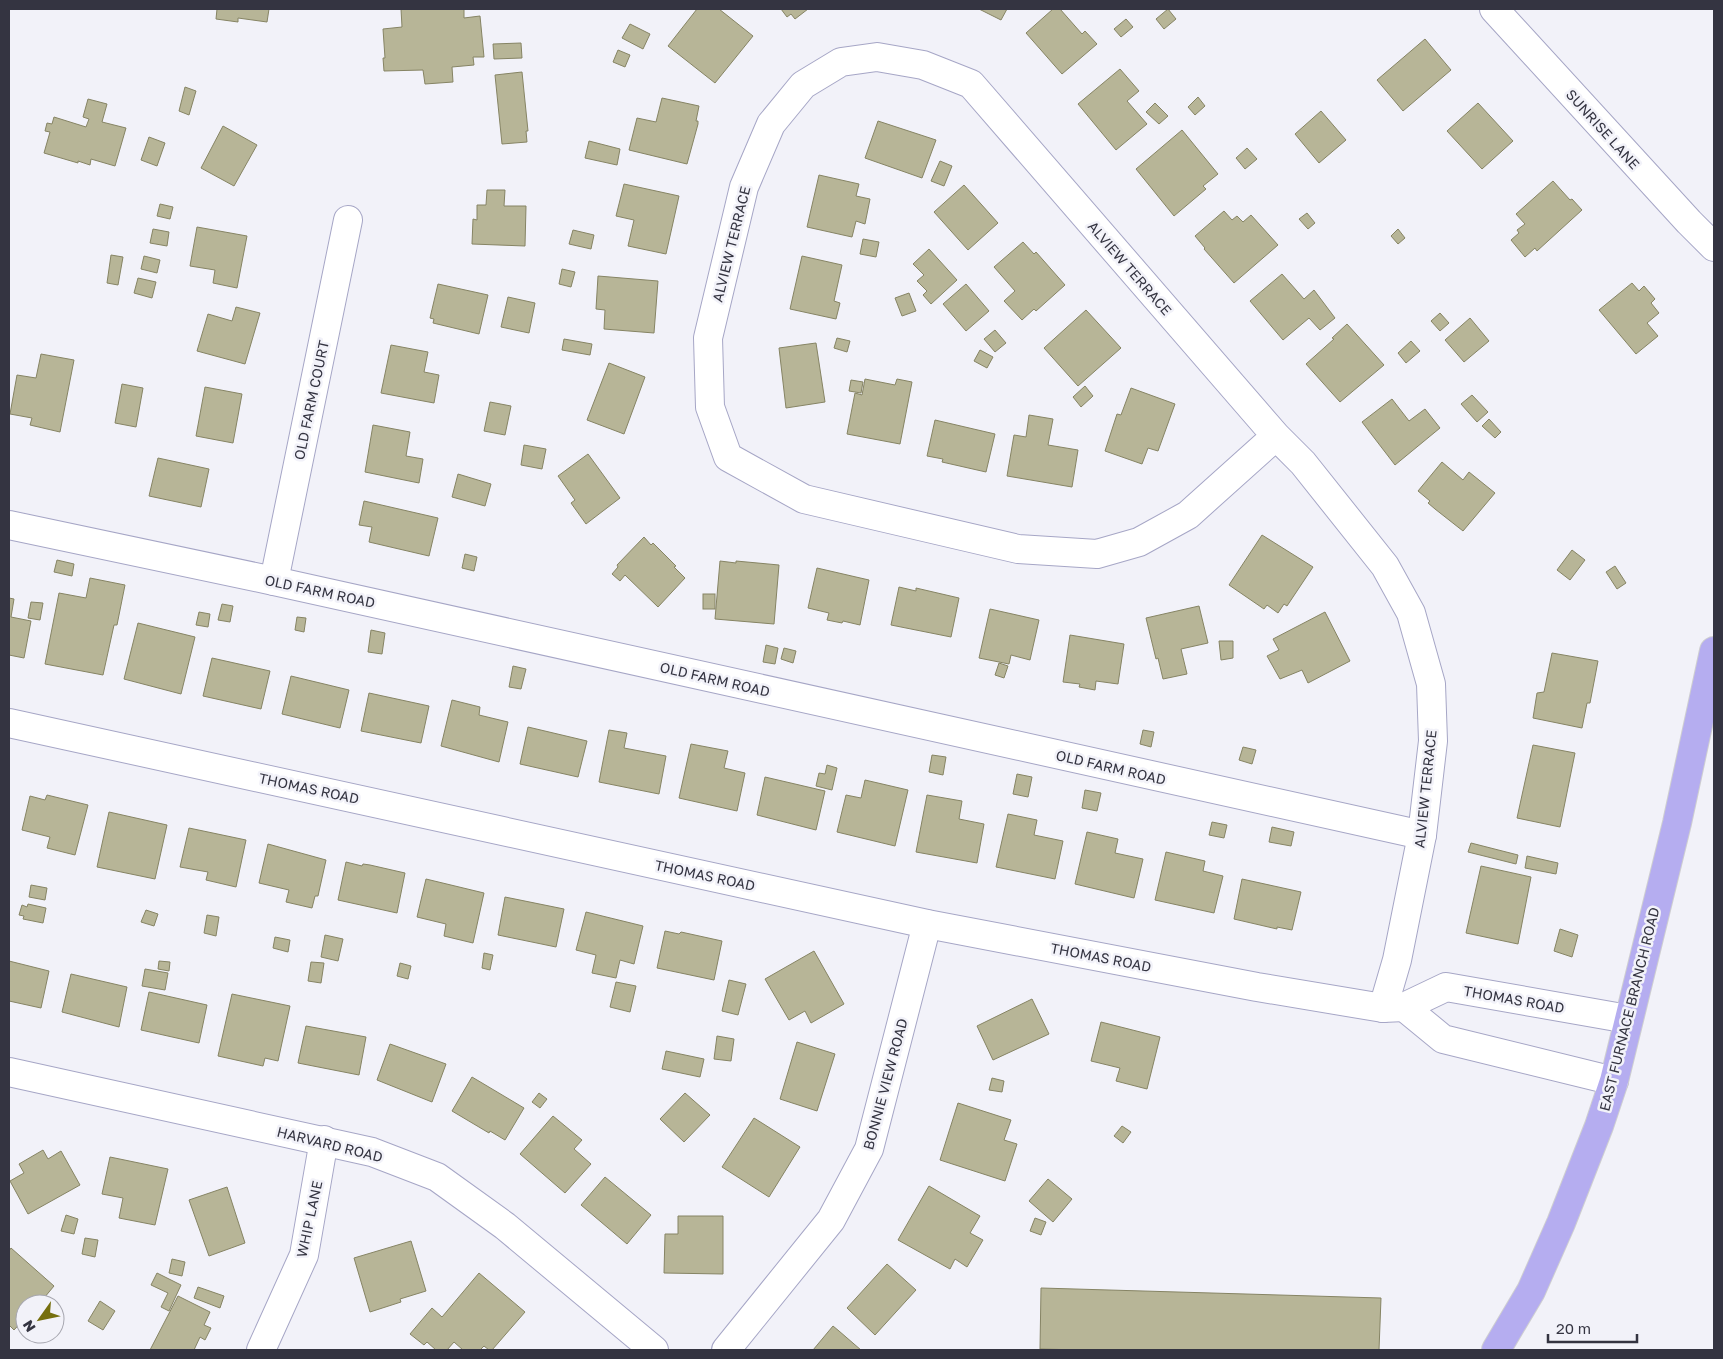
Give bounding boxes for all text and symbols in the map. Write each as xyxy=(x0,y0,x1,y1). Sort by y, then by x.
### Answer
street label: SUNRISE LANE xyxy=(1563,86,1643,172)
street label: ALVIEW TERRACE xyxy=(708,184,754,304)
street label: ALVIEW TERRACE xyxy=(1085,218,1175,318)
street label: OLD FARM COURT xyxy=(290,338,332,461)
street label: OLD FARM ROAD xyxy=(263,571,377,611)
street label: OLD FARM ROAD xyxy=(658,658,772,700)
street label: ALVIEW TERRACE xyxy=(1410,729,1440,849)
street label: OLD FARM ROAD xyxy=(1054,746,1168,788)
street label: THOMAS ROAD xyxy=(257,769,361,807)
street label: THOMAS ROAD xyxy=(653,856,757,894)
street label: EAST FURNACE BRANCH ROAD xyxy=(1595,905,1663,1113)
street label: THOMAS ROAD xyxy=(1049,939,1153,975)
street label: THOMAS ROAD xyxy=(1462,982,1566,1016)
street label: BONNIE VIEW ROAD xyxy=(859,1016,911,1152)
street label: HARVARD ROAD xyxy=(275,1123,385,1165)
street label: WHIP LANE xyxy=(293,1179,325,1259)
north arrow xyxy=(15,1294,65,1344)
scale bar xyxy=(1548,1312,1637,1344)
text: N xyxy=(19,1317,39,1335)
text: 20 m xyxy=(1556,1319,1591,1337)

